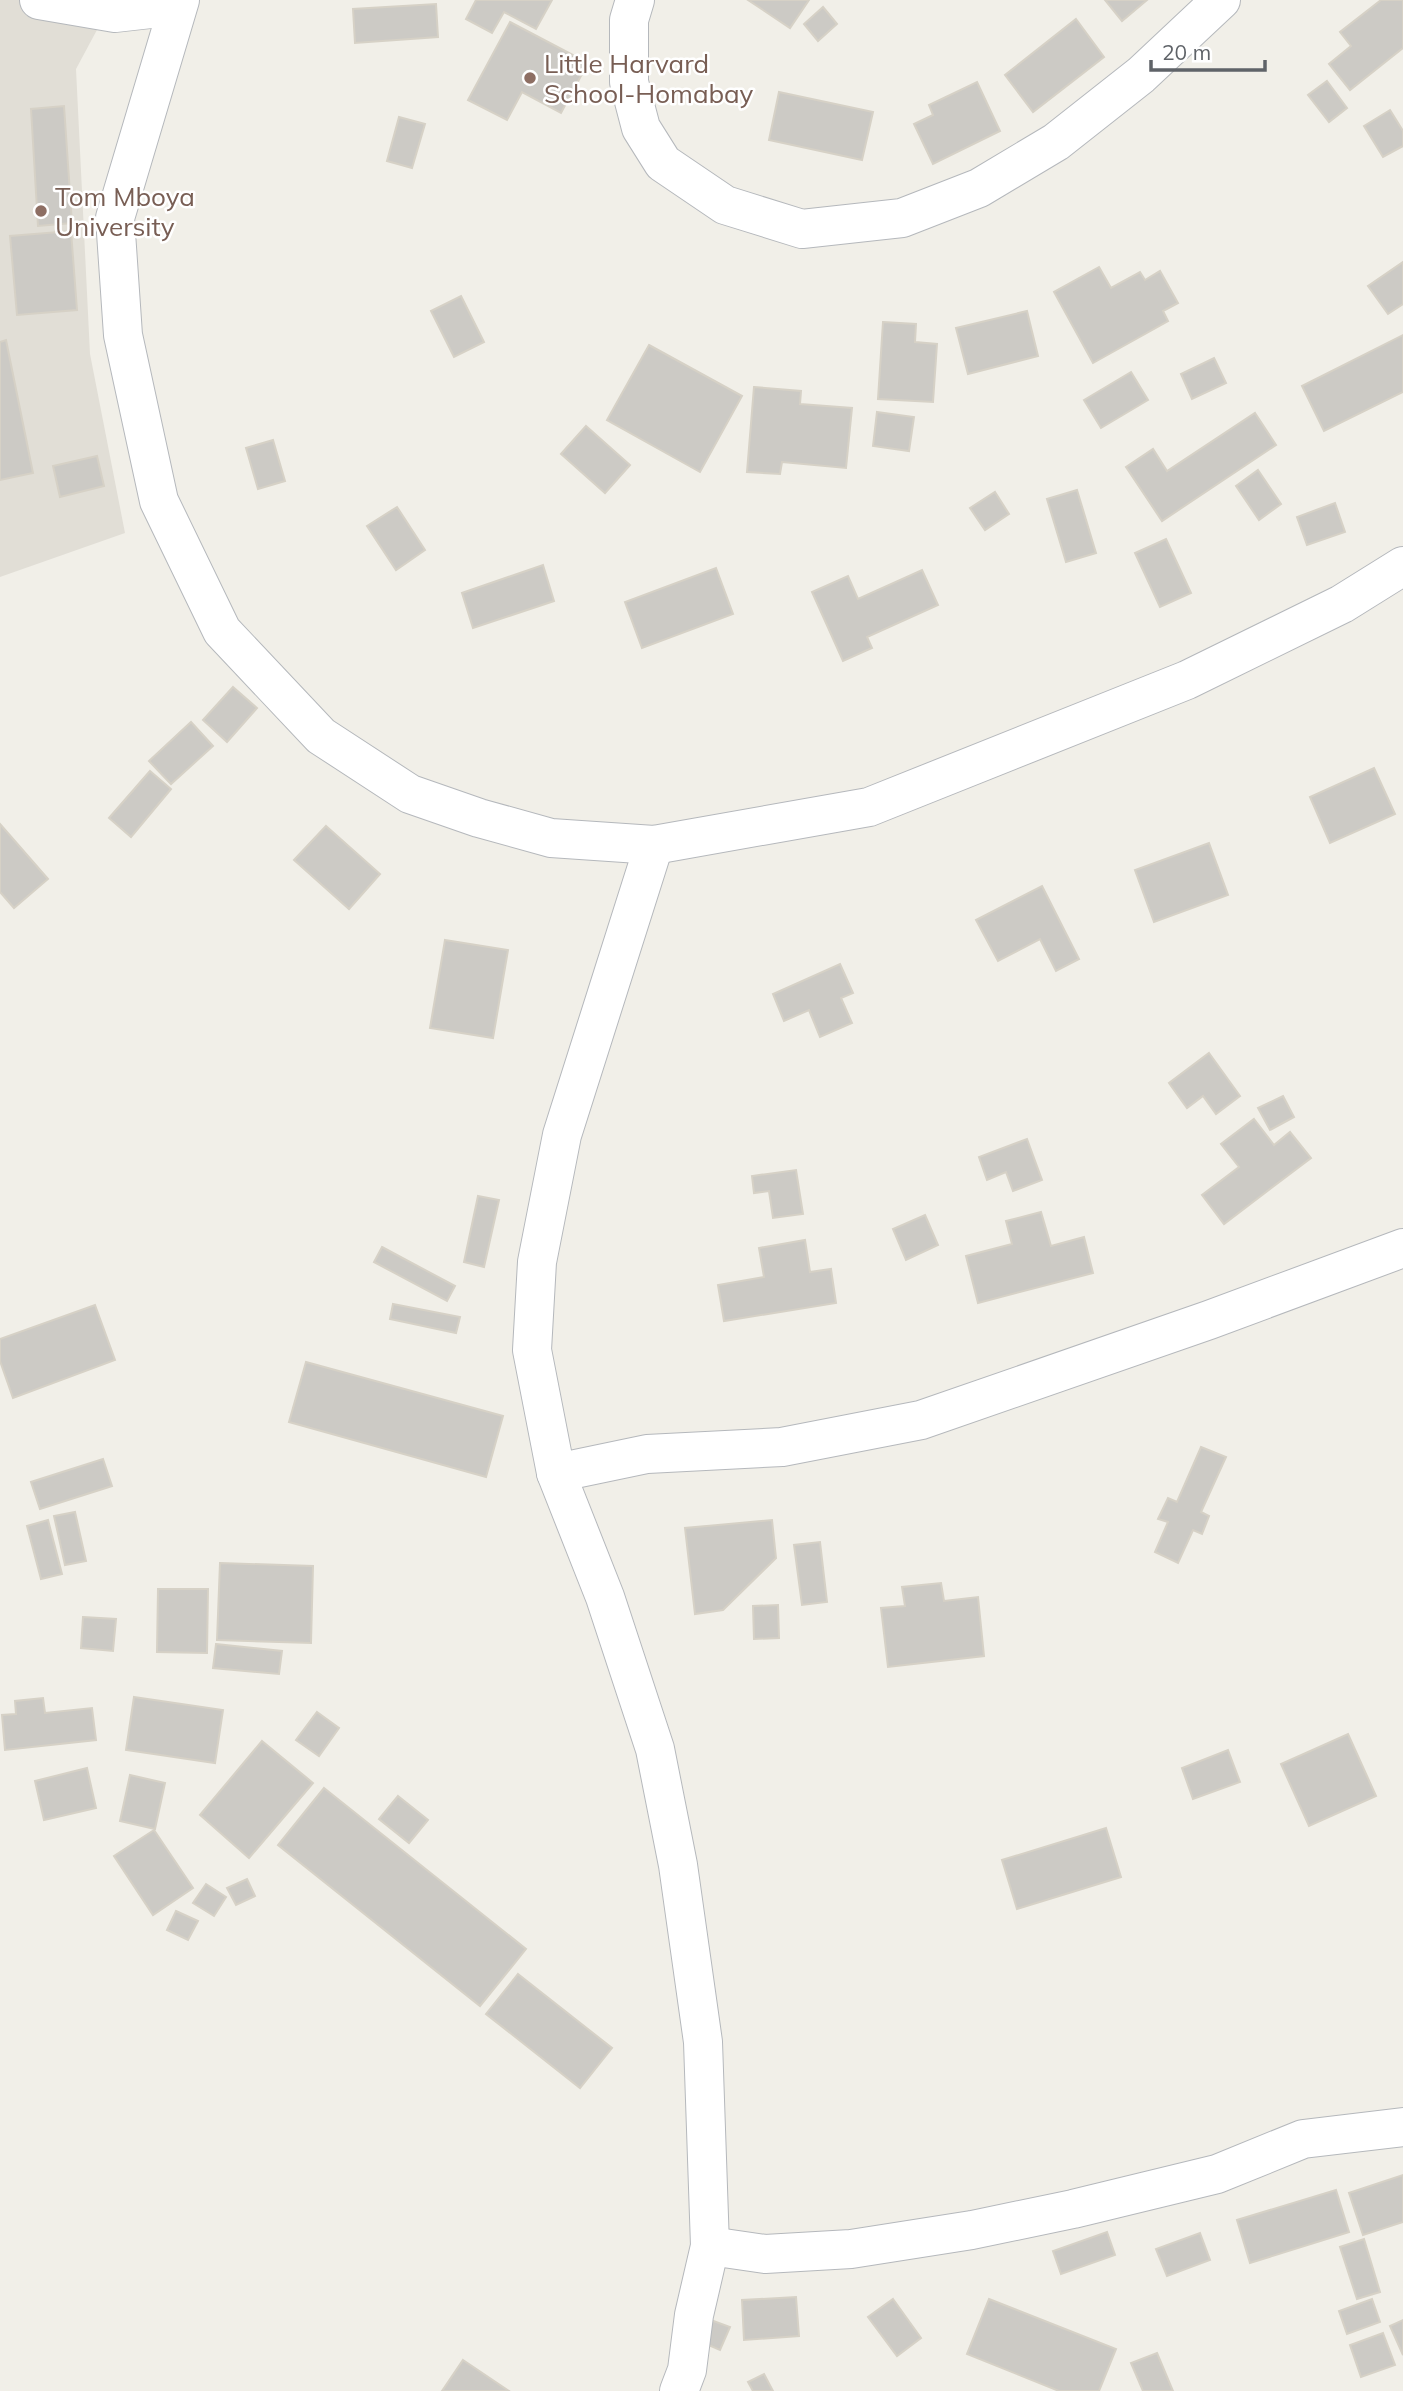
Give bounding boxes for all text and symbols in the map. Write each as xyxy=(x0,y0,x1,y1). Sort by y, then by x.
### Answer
scale bar xyxy=(1151,28,1265,72)
text: 20 m xyxy=(1162,39,1211,65)
place label: Little Harvard School-Homabay xyxy=(544,47,754,110)
marker: Little Harvard School-Homabay xyxy=(522,70,538,86)
place label: Tom Mboya University xyxy=(55,180,195,243)
marker: Tom Mboya University xyxy=(33,203,49,219)

